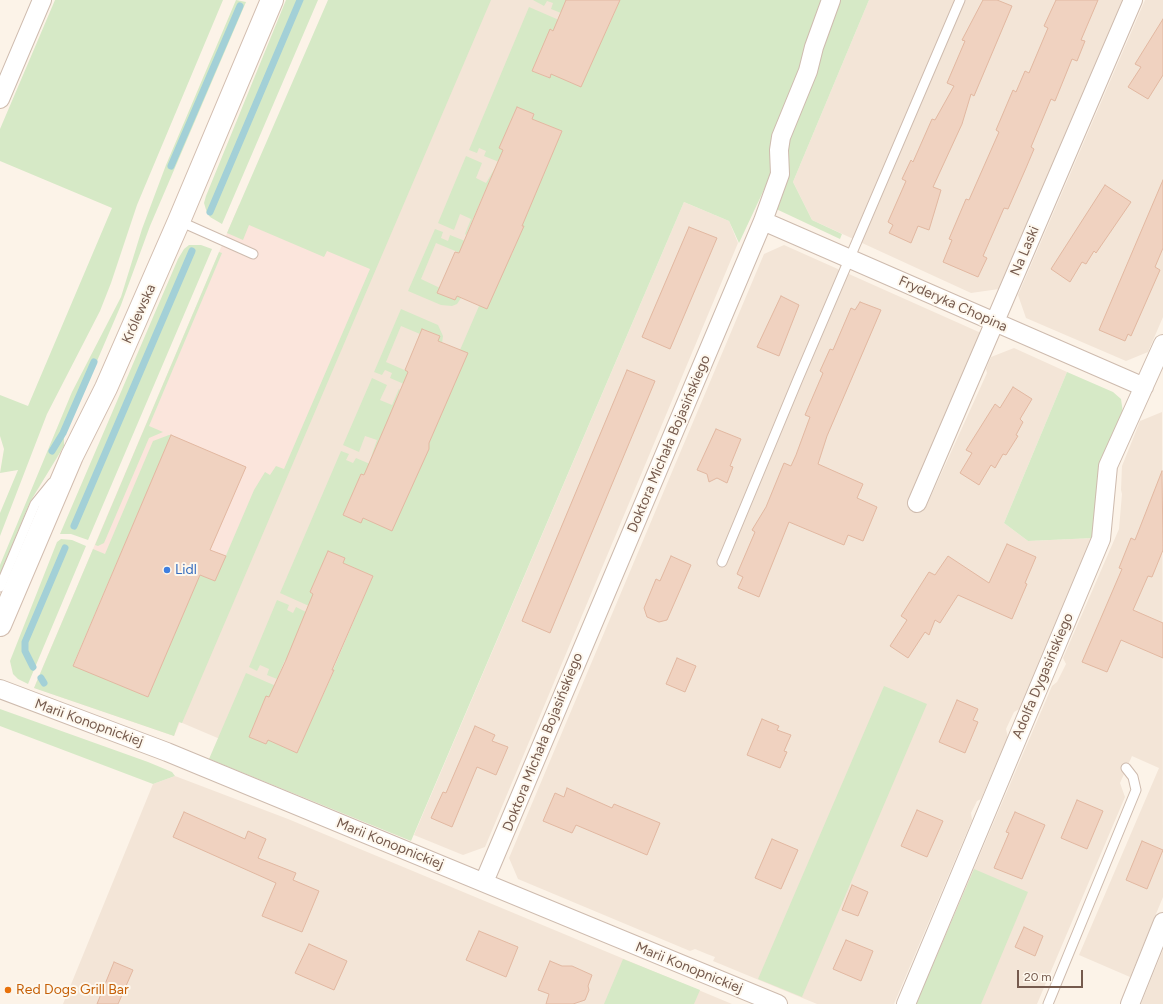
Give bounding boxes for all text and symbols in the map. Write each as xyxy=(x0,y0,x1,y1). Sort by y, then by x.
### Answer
street label: Na Laski xyxy=(1007,224,1043,278)
street label: Fryderyka Chopina xyxy=(896,273,1010,335)
street label: Królewska xyxy=(118,282,160,346)
street label: Doktora Michała Bojasińskiego xyxy=(624,353,714,535)
place label: Lidl xyxy=(175,562,197,578)
marker: Lidl xyxy=(162,565,172,575)
street label: Adolfa Dygasińskiego xyxy=(1009,611,1077,741)
street label: Doktora Michała Bojasińskiego xyxy=(499,650,587,834)
street label: Marii Konopnickiej xyxy=(32,696,146,750)
street label: Marii Konopnickiej xyxy=(334,815,446,873)
street label: Marii Konopnickiej xyxy=(633,939,745,997)
scale bar xyxy=(1019,962,1085,988)
text: 20 m xyxy=(1024,970,1052,984)
place label: Red Dogs Grill Bar xyxy=(16,982,129,998)
marker: Red Dogs Grill Bar xyxy=(3,985,13,995)

